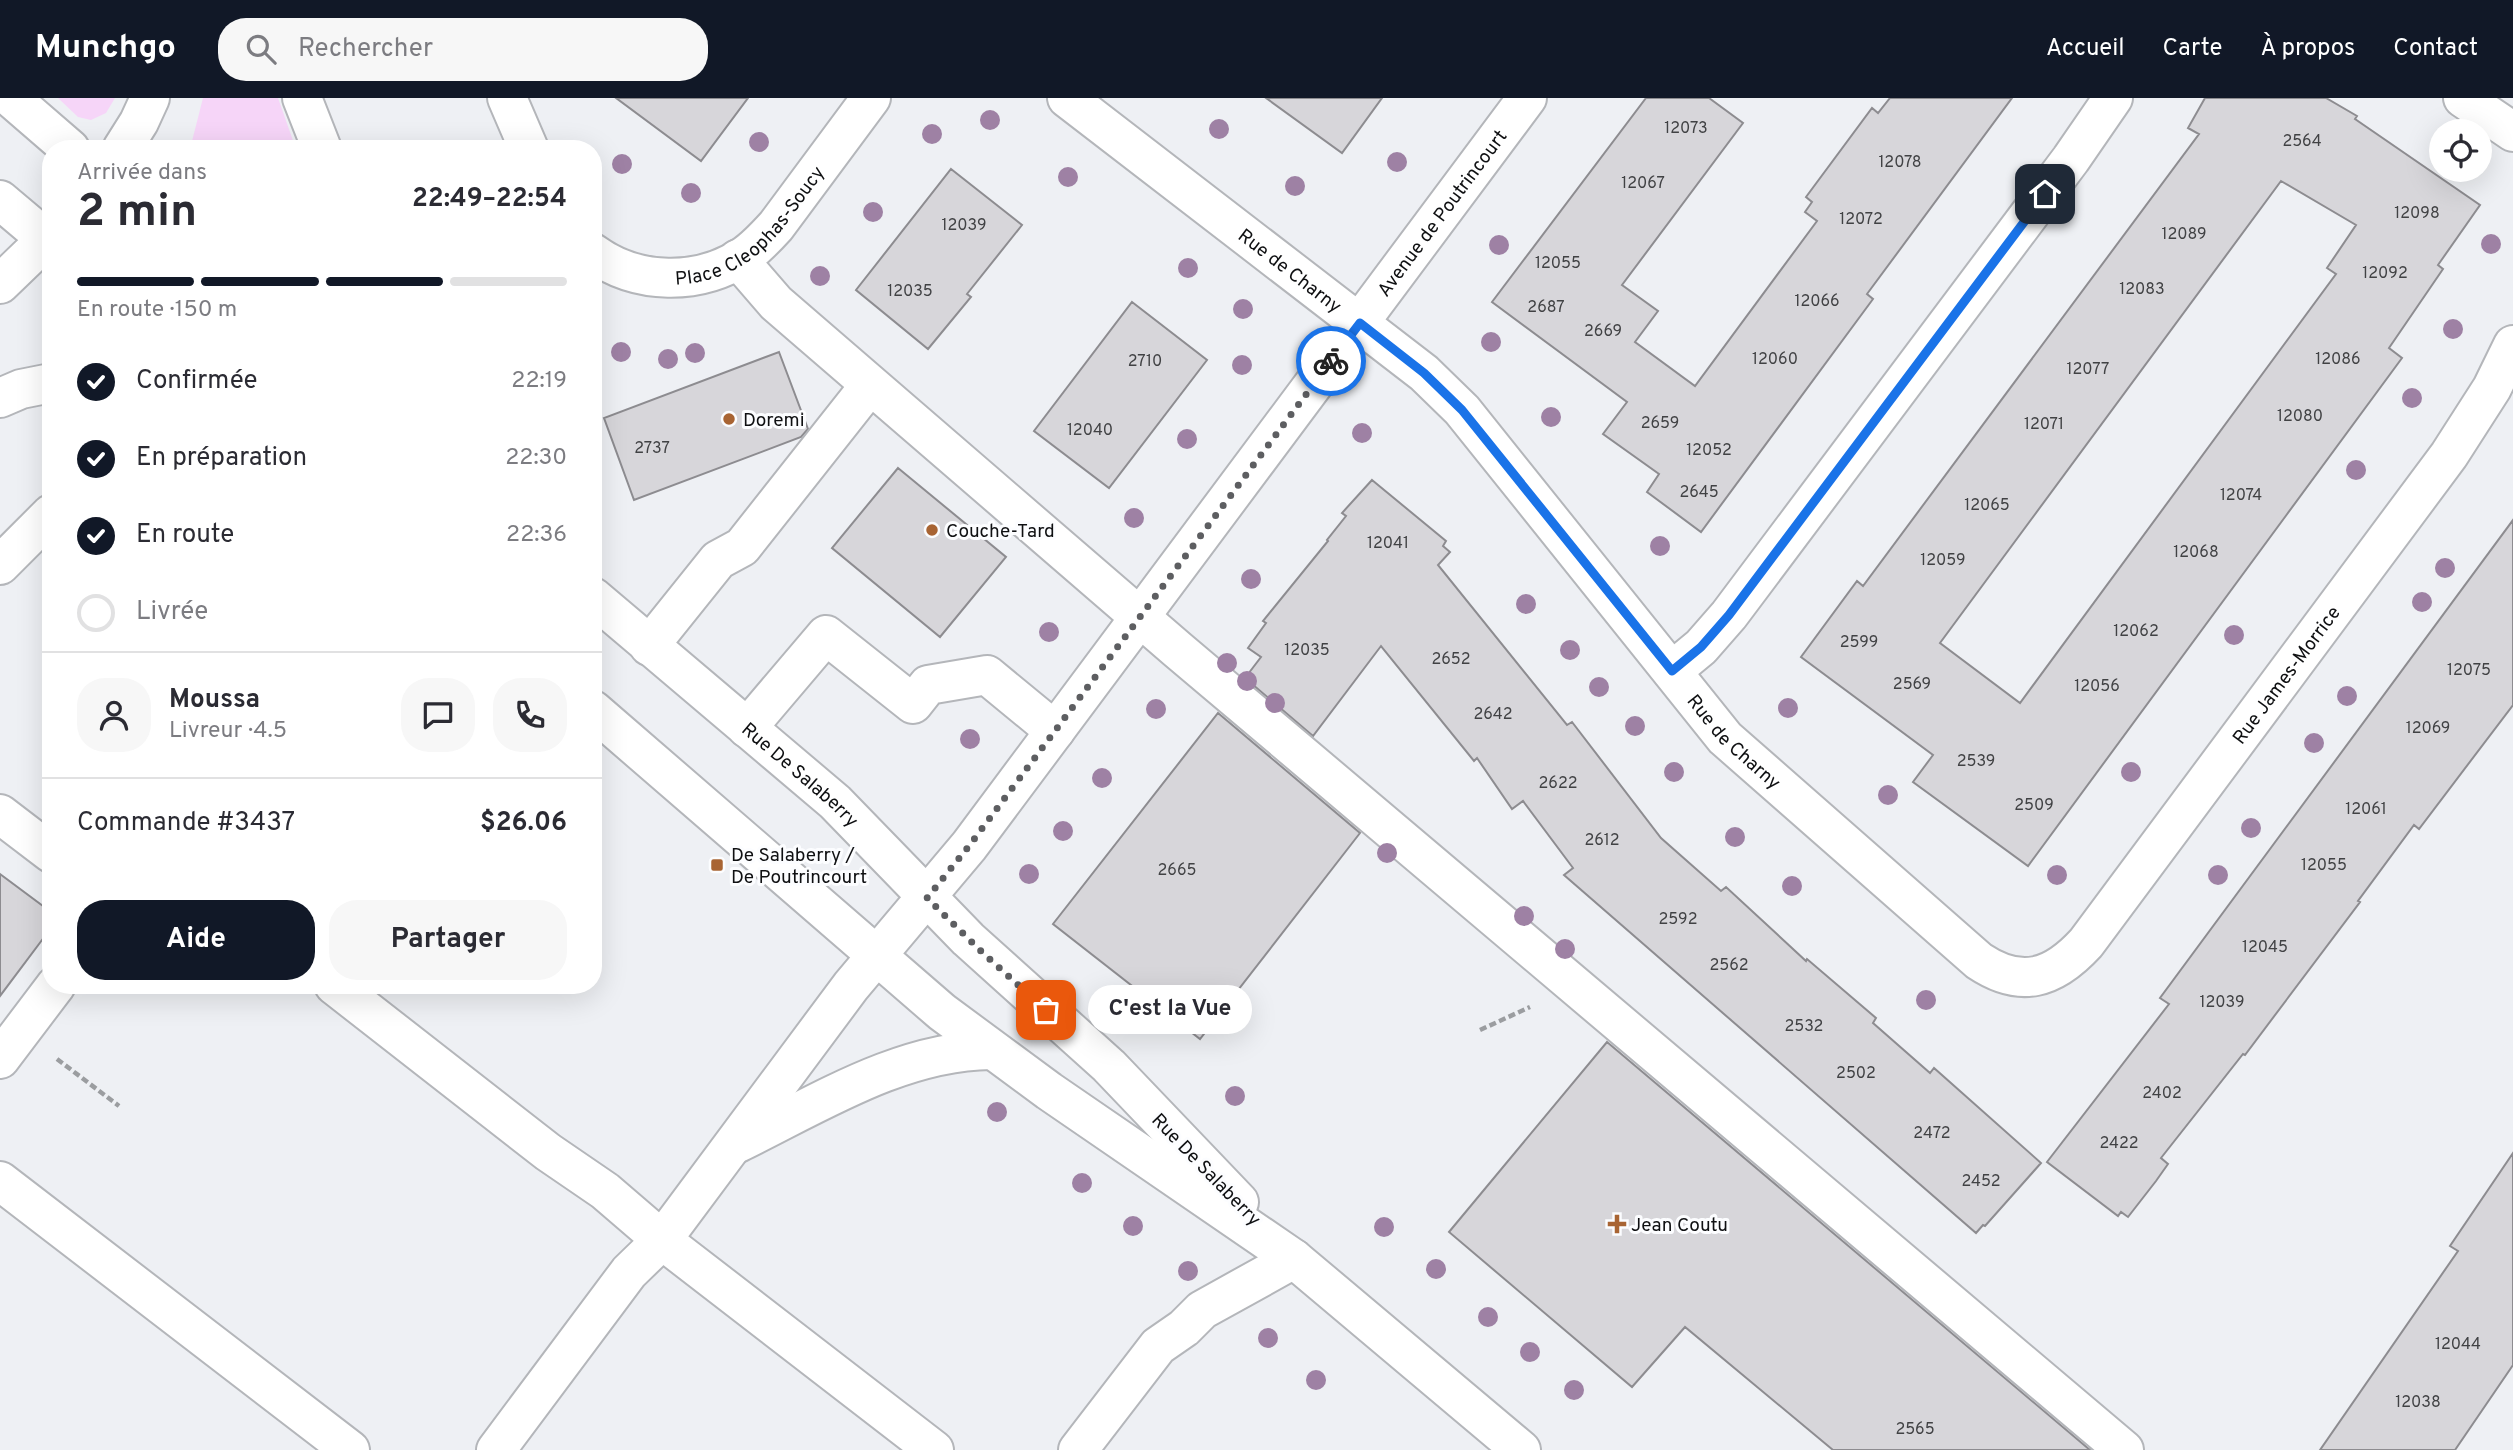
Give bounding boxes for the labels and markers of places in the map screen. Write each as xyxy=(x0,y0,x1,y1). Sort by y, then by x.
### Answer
pin xyxy=(2015,164,2075,224)
place label: Doremi xyxy=(743,409,805,433)
marker: Doremi xyxy=(721,411,737,427)
place label: Couche-Tard xyxy=(946,520,1055,544)
marker: Couche-Tard xyxy=(924,522,940,538)
place label: De Salaberry / De Poutrincourt xyxy=(731,844,867,890)
marker: De Salaberry / De Poutrincourt xyxy=(709,857,725,873)
pin xyxy=(1016,980,1076,1040)
callout: C'est la Vue xyxy=(1088,986,1252,1034)
place label: Jean Coutu xyxy=(1631,1214,1728,1238)
marker: Jean Coutu xyxy=(1609,1216,1625,1232)

